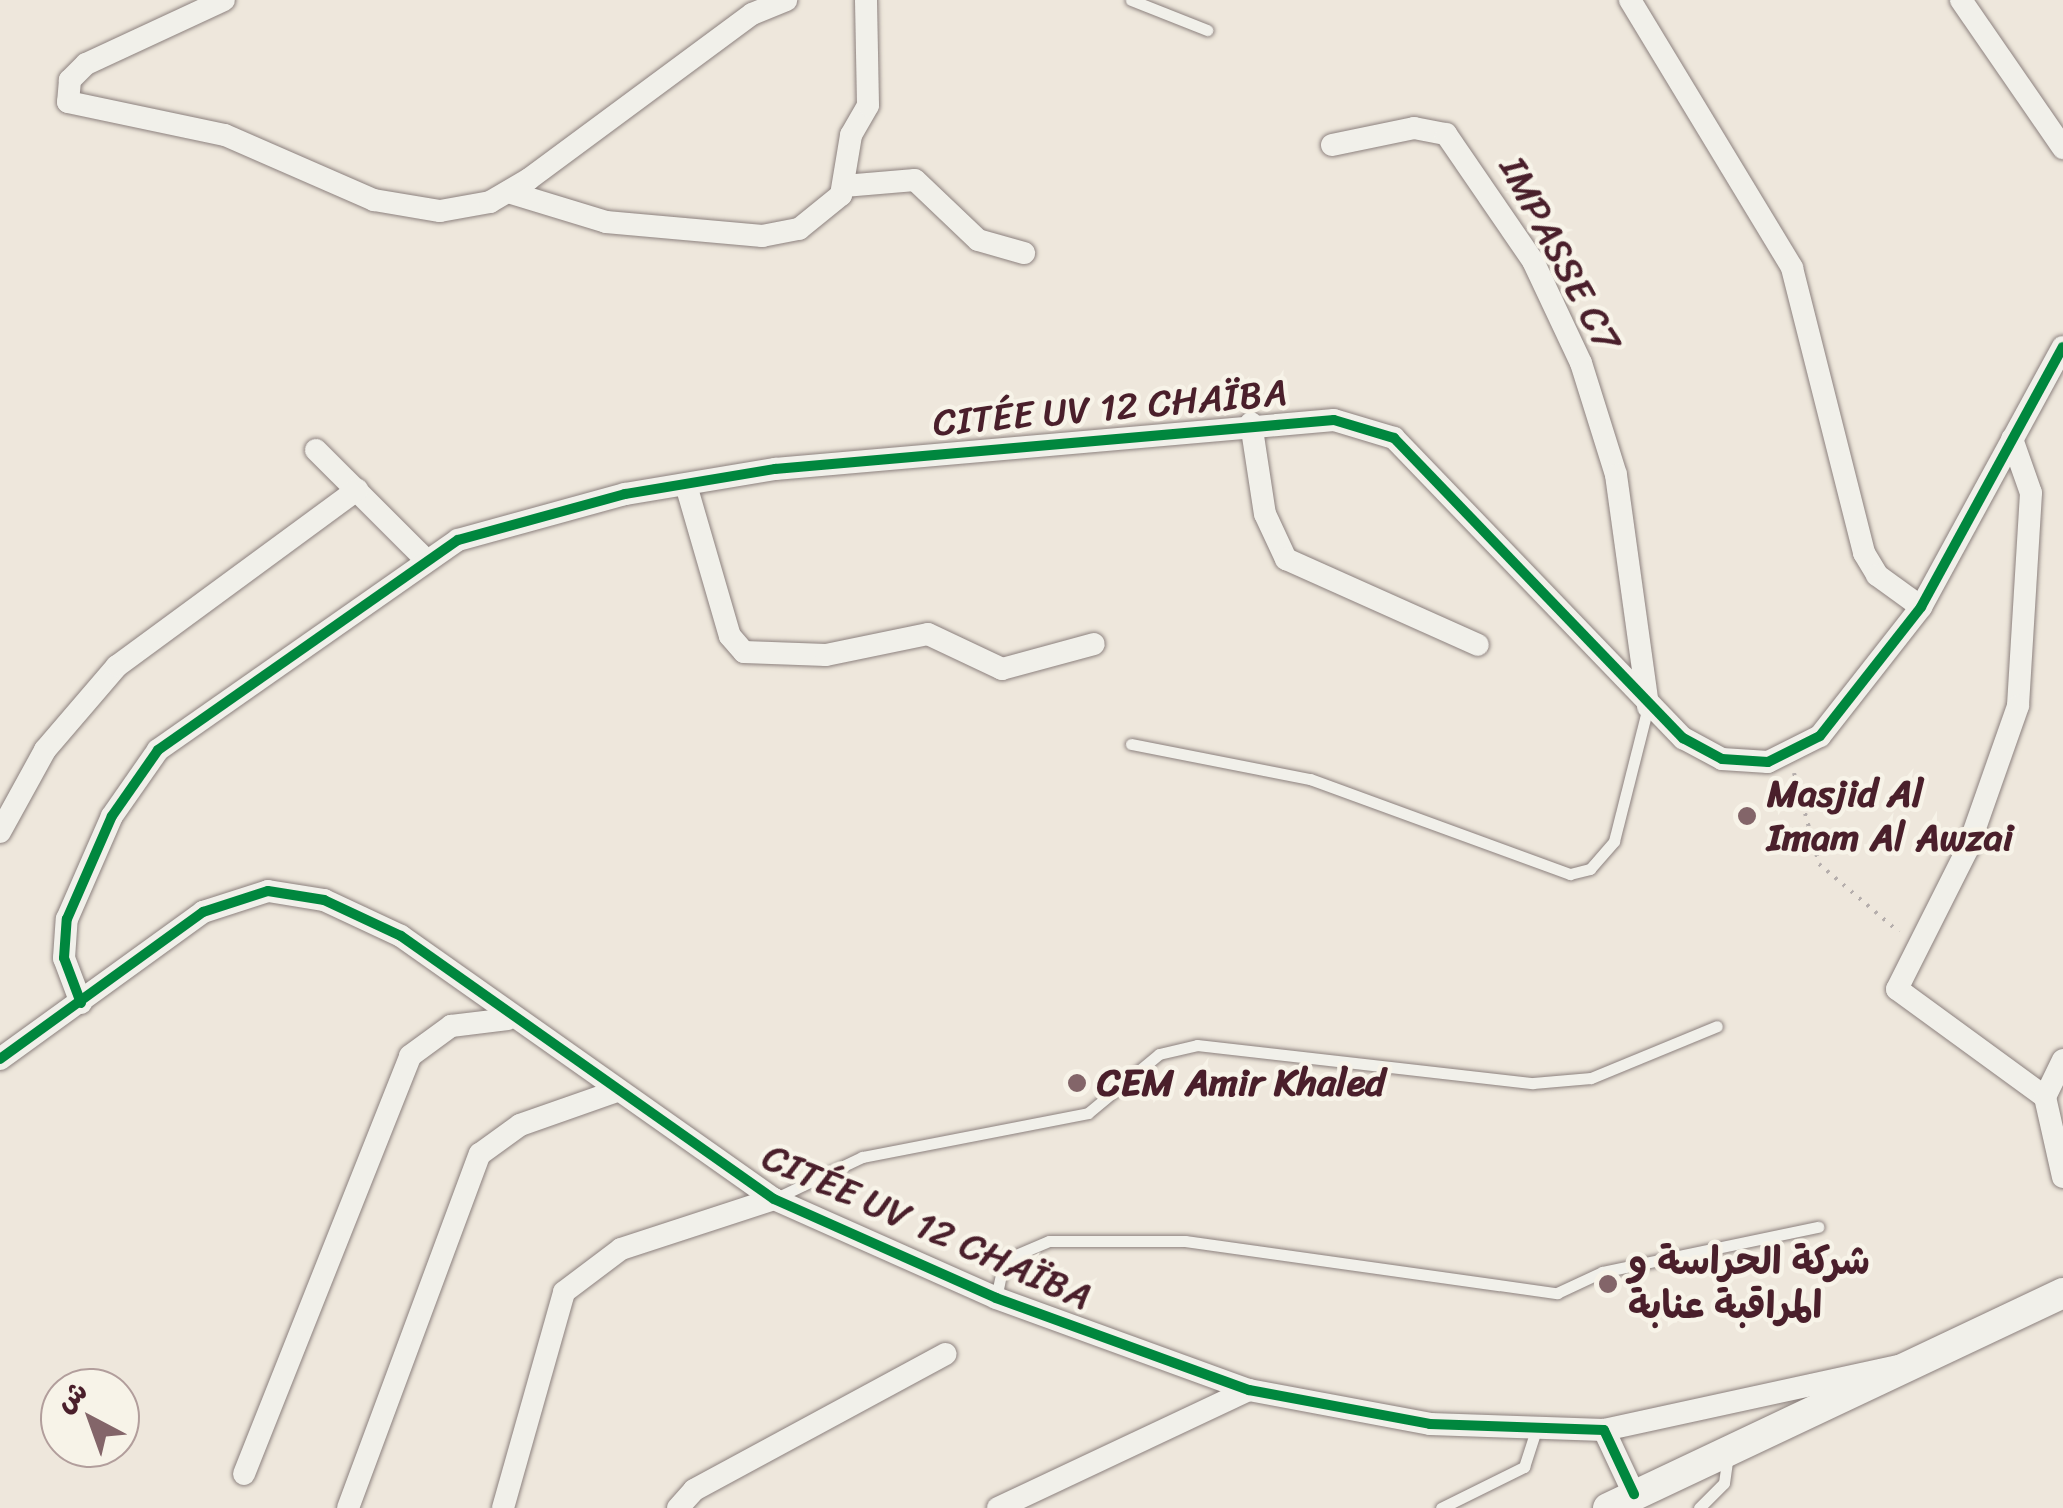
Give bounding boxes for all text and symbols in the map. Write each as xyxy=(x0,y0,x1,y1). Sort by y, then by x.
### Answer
street label: IMPASSE C7 xyxy=(1490,149,1630,359)
street label: CITÉE UV 12 CHAÏBA xyxy=(931,370,1289,446)
place label: Masjid Al Imam Al Awzai xyxy=(1767,771,2014,861)
marker: Masjid Al Imam Al Awzai xyxy=(1736,805,1758,827)
place label: CEM Amir Khaled xyxy=(1097,1060,1387,1106)
marker: CEM Amir Khaled xyxy=(1066,1072,1088,1094)
street label: CITÉE UV 12 CHAÏBA xyxy=(755,1134,1099,1320)
place label: شركة الحراسة و المراقبة عنابة xyxy=(1628,1239,1870,1328)
marker: شركة الحراسة و المراقبة عنابة xyxy=(1597,1273,1619,1295)
north arrow xyxy=(40,1368,140,1468)
text: ش xyxy=(44,1368,99,1425)

